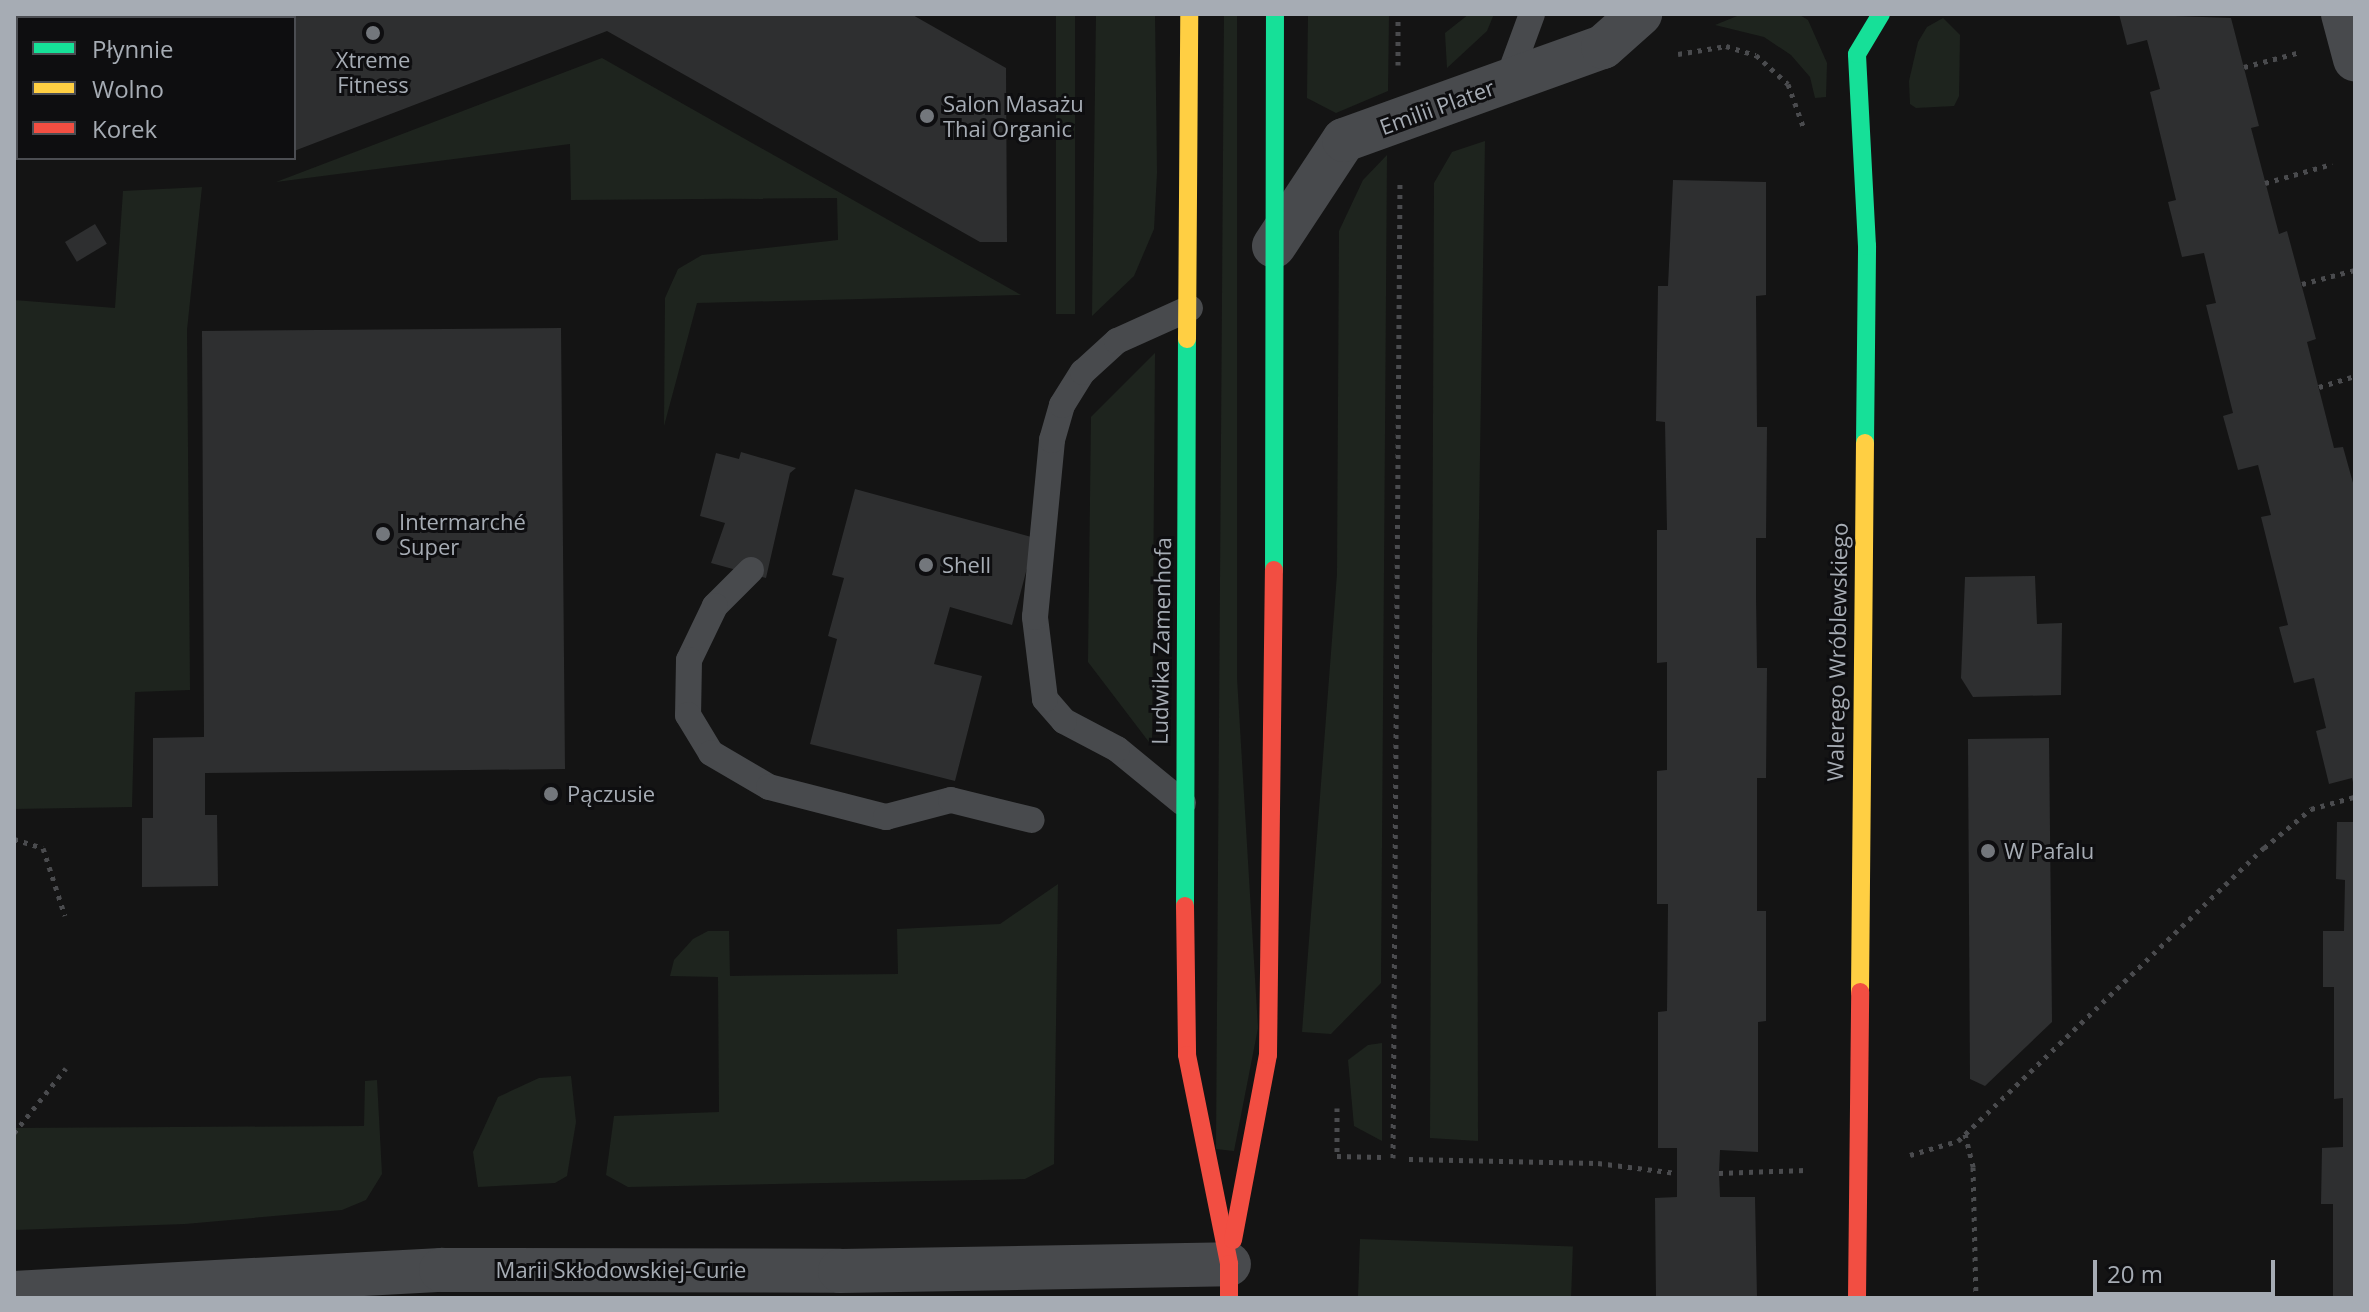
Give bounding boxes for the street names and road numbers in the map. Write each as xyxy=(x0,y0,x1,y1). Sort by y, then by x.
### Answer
street label: Emilii Plater xyxy=(1376,74,1498,140)
street label: Walerego Wróblewskiego xyxy=(1822,522,1852,782)
street label: Ludwika Zamenhofa xyxy=(1146,537,1176,745)
street label: Marii Skłodowskiej-Curie xyxy=(496,1257,746,1283)

